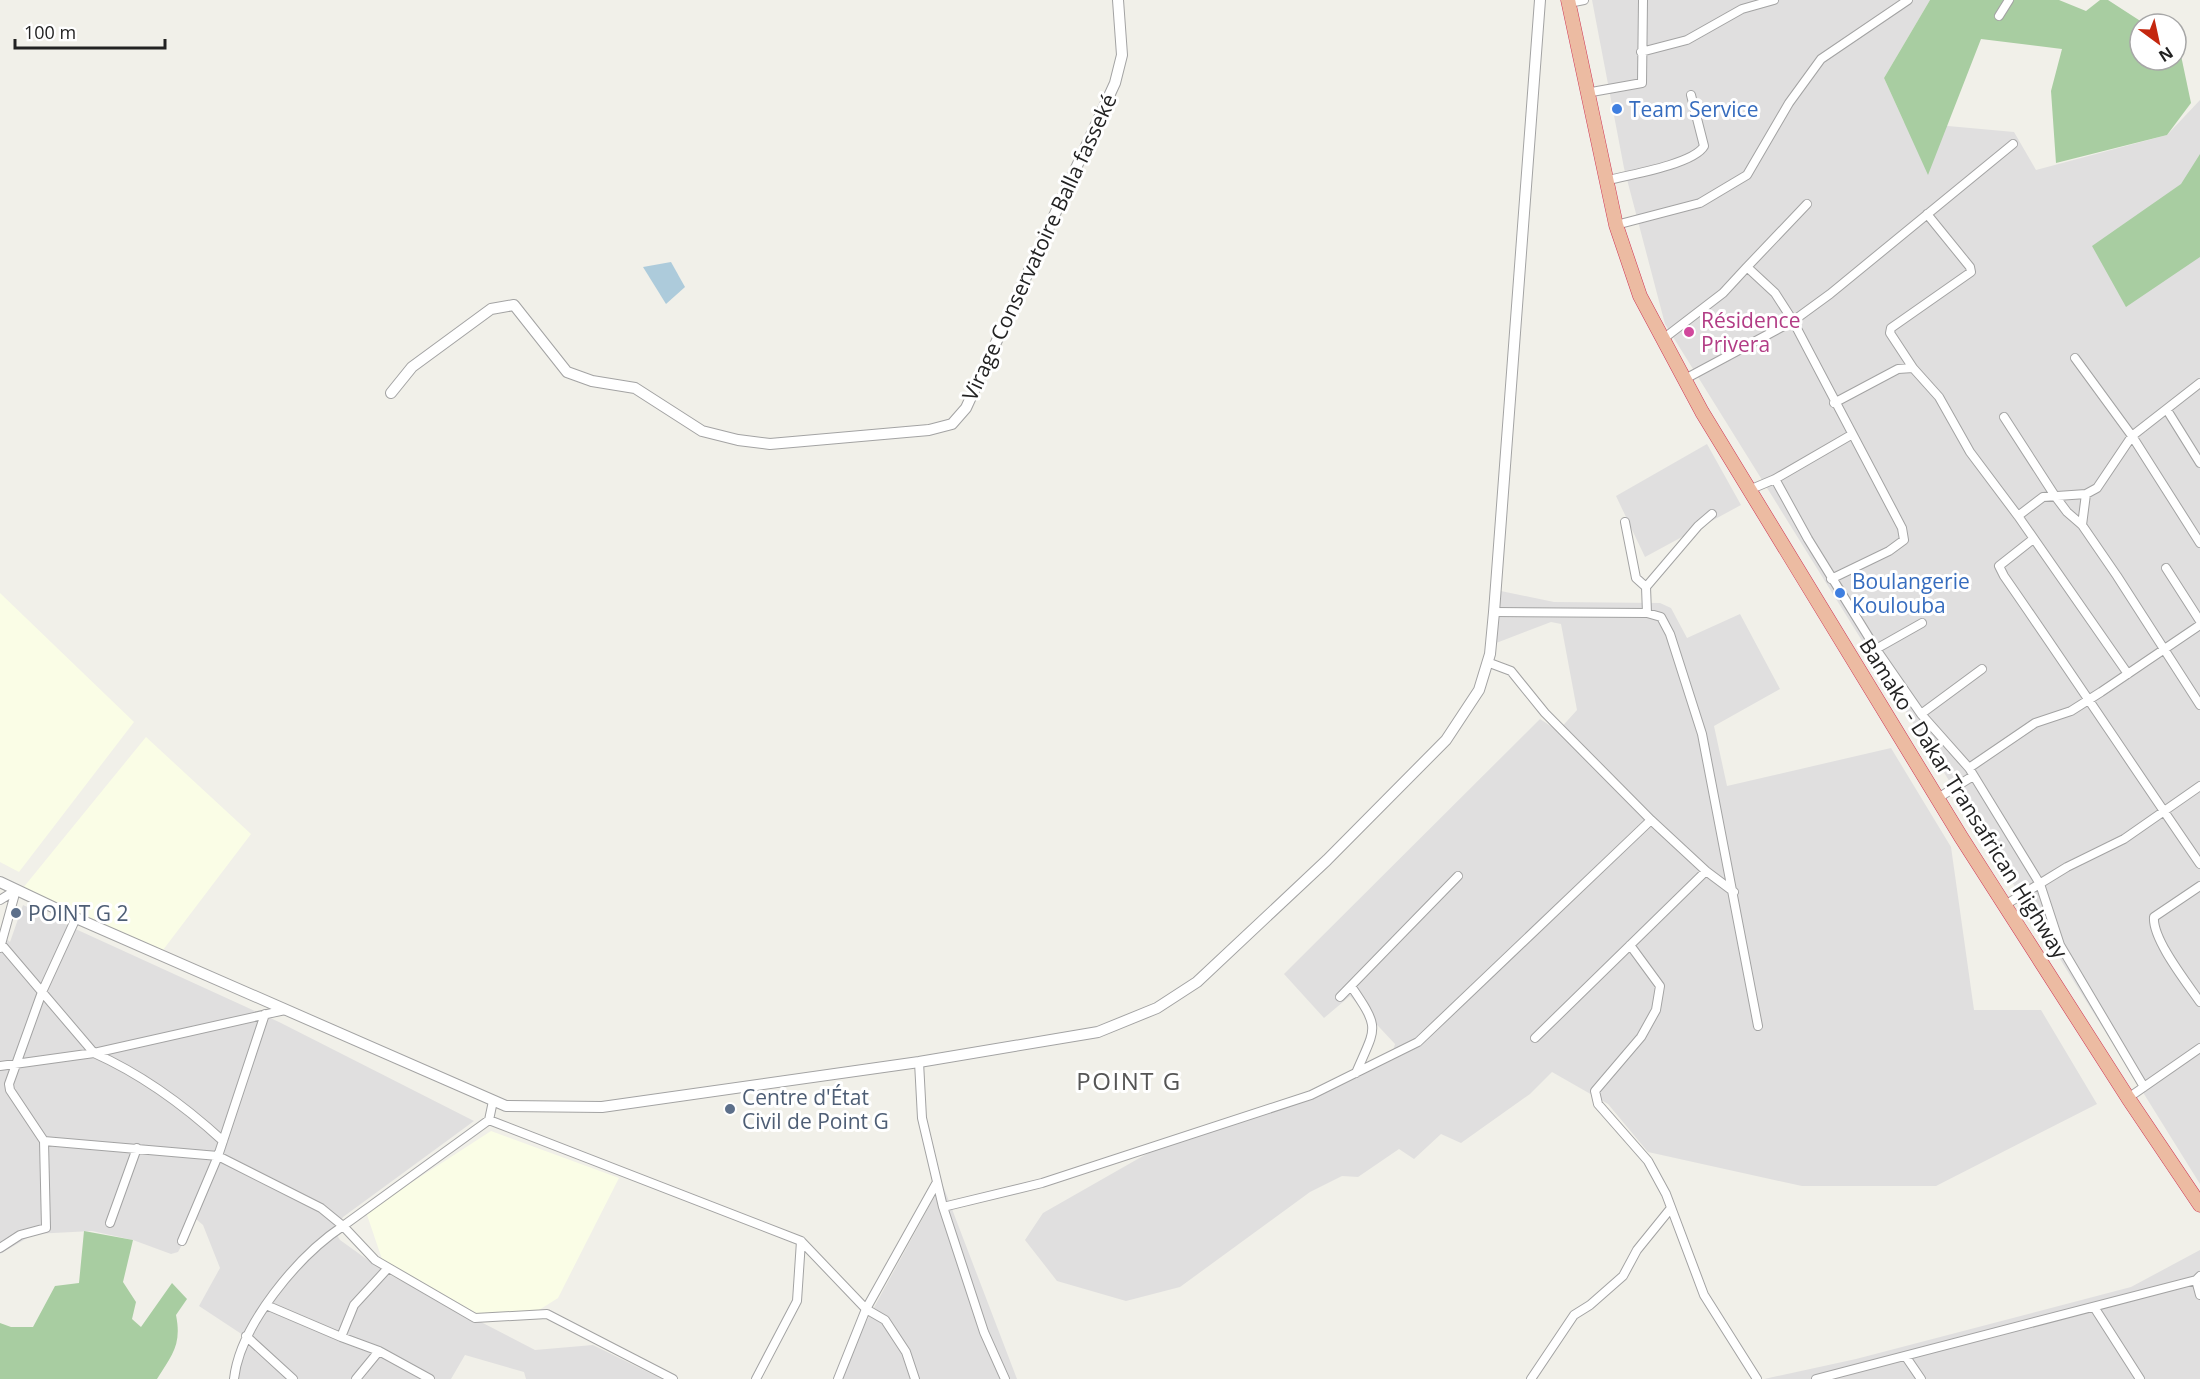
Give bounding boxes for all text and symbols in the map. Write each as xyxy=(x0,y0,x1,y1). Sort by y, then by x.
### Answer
scale bar xyxy=(15,12,165,50)
north arrow xyxy=(2128,12,2188,72)
text: 100 m xyxy=(24,20,76,44)
text: N xyxy=(2155,42,2178,67)
street label: Virage Conservatoire Balla fasseké xyxy=(955,89,1123,405)
place label: Team Service xyxy=(1629,95,1758,123)
marker: Team Service xyxy=(1610,102,1624,116)
place label: Résidence Privera xyxy=(1701,306,1800,358)
marker: Résidence Privera xyxy=(1682,325,1696,339)
place label: Boulangerie Koulouba xyxy=(1852,567,1970,619)
marker: Boulangerie Koulouba xyxy=(1833,586,1847,600)
street label: Bamako - Dakar Transafrican Highway xyxy=(1853,633,2075,964)
place label: POINT G 2 xyxy=(28,899,128,927)
marker: POINT G 2 xyxy=(9,906,23,920)
district label: POINT G xyxy=(1076,1064,1182,1097)
place label: Centre d'État Civil de Point G xyxy=(742,1083,889,1135)
marker: Centre d'État Civil de Point G xyxy=(723,1102,737,1116)

